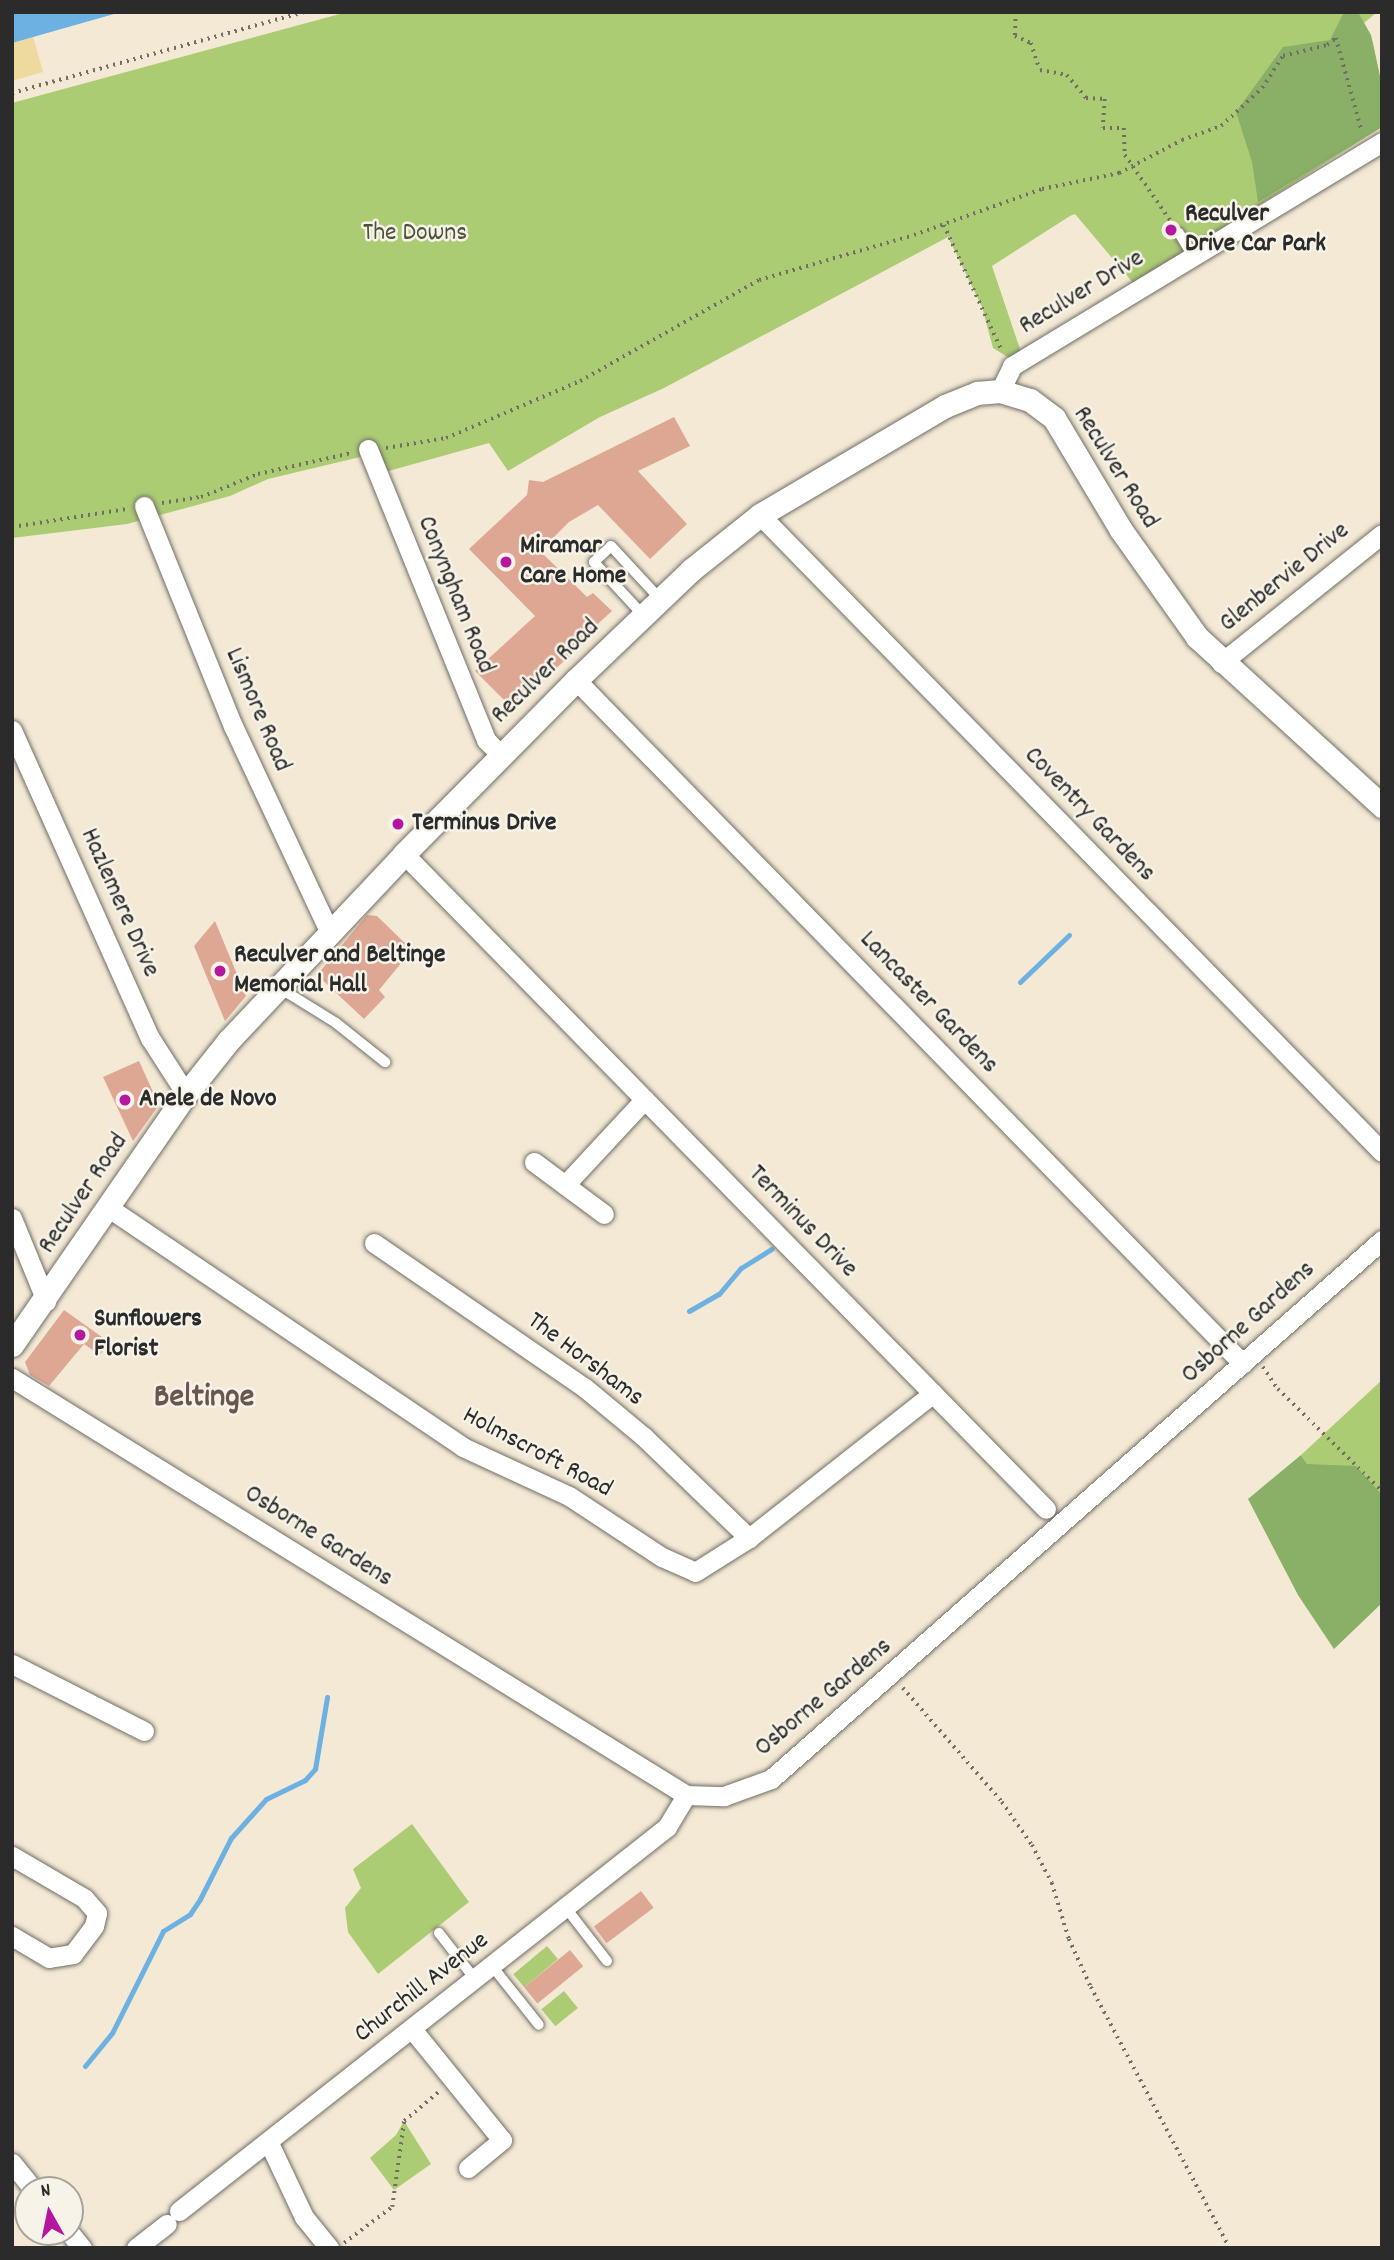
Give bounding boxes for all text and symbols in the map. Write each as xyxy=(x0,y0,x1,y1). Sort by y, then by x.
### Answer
place label: Reculver Drive Car Park xyxy=(1185,199,1326,260)
park label: The Downs xyxy=(363,218,467,250)
marker: Reculver Drive Car Park xyxy=(1163,222,1179,238)
street label: Reculver Drive xyxy=(1014,244,1150,342)
street label: Reculver Road xyxy=(1065,401,1165,535)
street label: Conyngham Road xyxy=(409,512,501,678)
street label: Glenbervie Drive xyxy=(1214,516,1356,640)
place label: Miramar Care Home xyxy=(520,531,626,592)
marker: Miramar Care Home xyxy=(498,554,514,570)
street label: Reculver Road xyxy=(485,613,607,731)
street label: Lismore Road xyxy=(217,643,297,777)
street label: Coventry Gardens xyxy=(1017,741,1161,889)
place label: Terminus Drive xyxy=(412,808,556,840)
marker: Terminus Drive xyxy=(390,816,406,832)
street label: Hazlemere Drive xyxy=(72,824,166,982)
street label: Lancaster Gardens xyxy=(852,925,1004,1081)
place label: Reculver and Beltinge Memorial Hall xyxy=(234,940,445,1002)
marker: Reculver and Beltinge Memorial Hall xyxy=(212,963,228,979)
place label: Anele de Novo xyxy=(139,1084,277,1116)
marker: Anele de Novo xyxy=(117,1092,133,1108)
street label: Reculver Road xyxy=(32,1128,136,1260)
street label: Terminus Drive xyxy=(741,1159,863,1285)
street label: Osborne Gardens xyxy=(1176,1255,1322,1391)
place label: Sunflowers Florist xyxy=(94,1304,202,1366)
street label: The Horshams xyxy=(520,1306,650,1414)
marker: Sunflowers Florist xyxy=(72,1327,88,1343)
district label: Beltinge xyxy=(154,1379,254,1419)
street label: Holmscroft Road xyxy=(457,1401,617,1505)
street label: Osborne Gardens xyxy=(238,1479,398,1595)
street label: Osborne Gardens xyxy=(749,1632,899,1764)
street label: Churchill Avenue xyxy=(348,1926,496,2050)
north arrow xyxy=(14,2176,84,2246)
text: N xyxy=(39,2178,53,2206)

